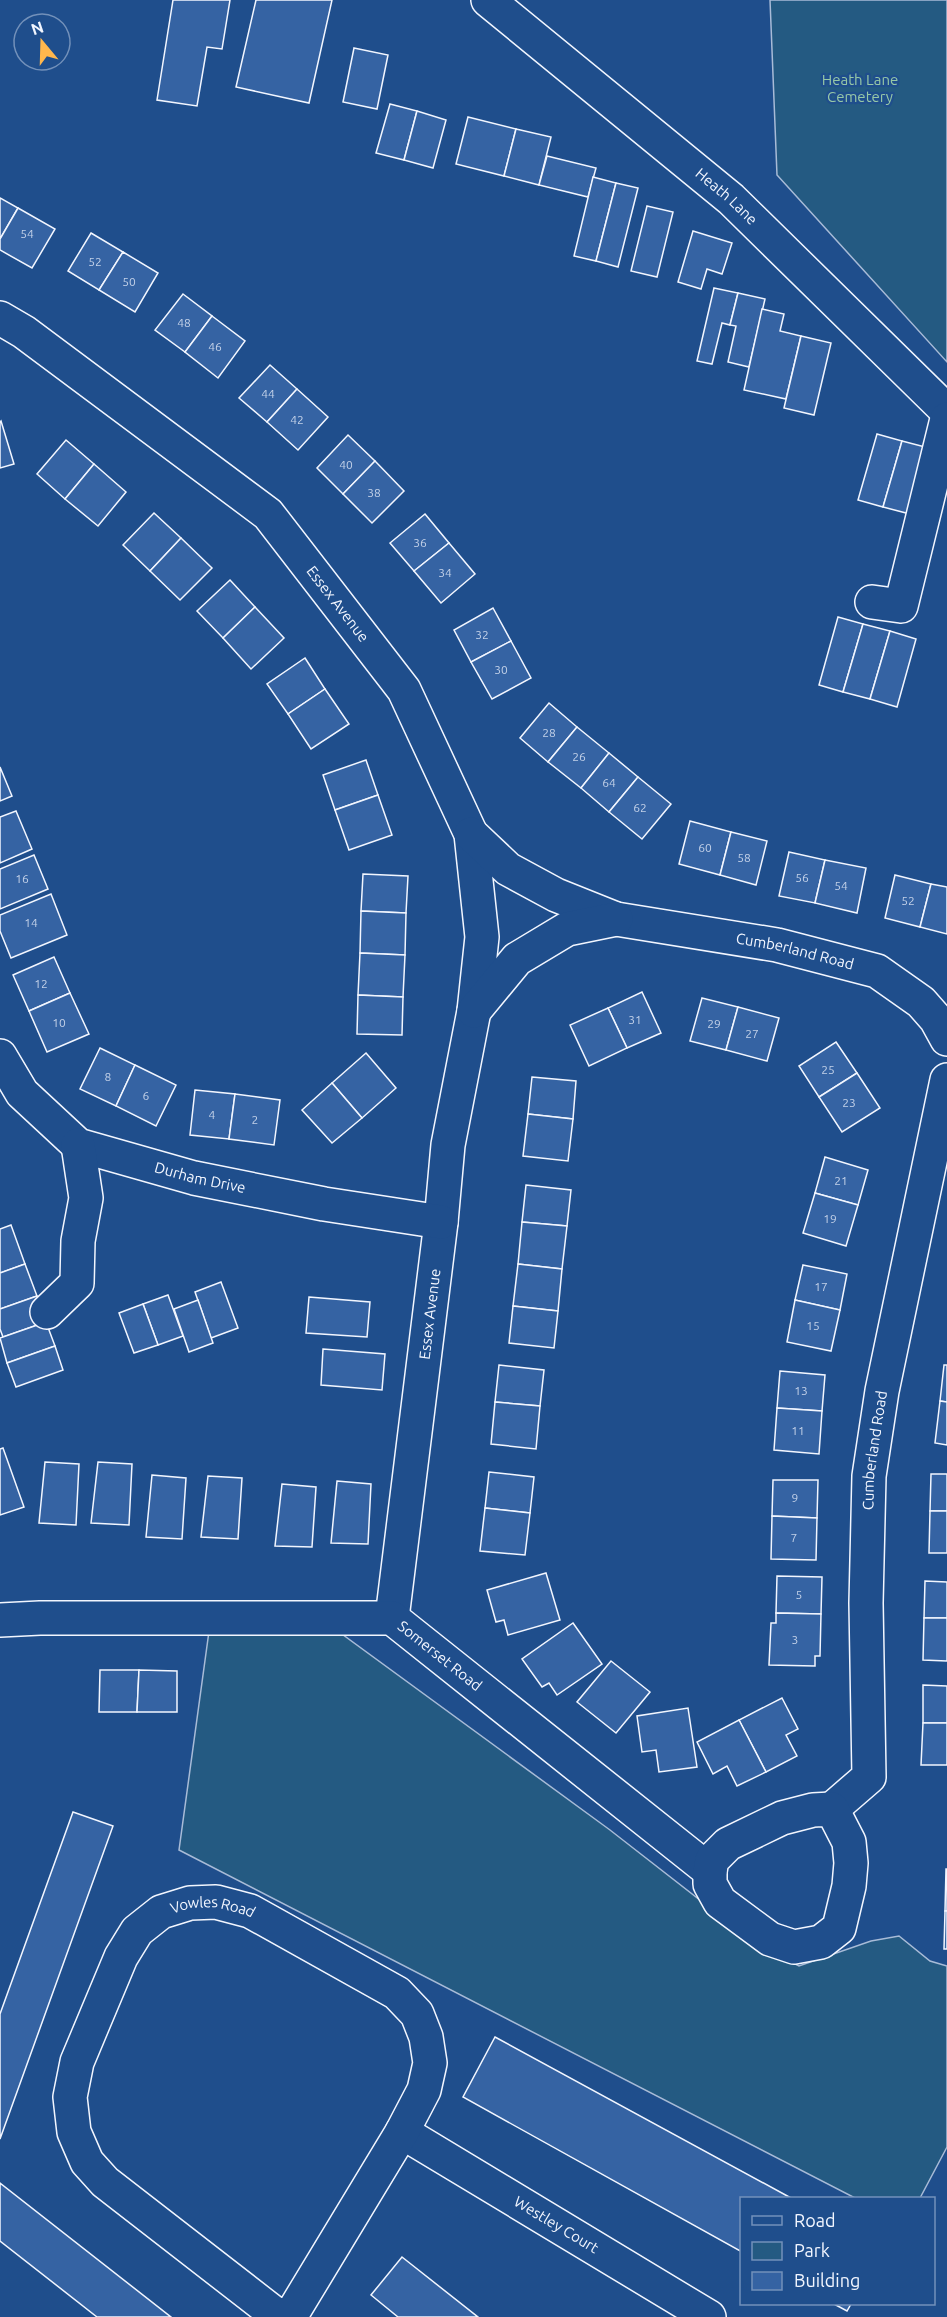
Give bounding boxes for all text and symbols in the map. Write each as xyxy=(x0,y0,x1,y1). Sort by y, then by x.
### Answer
north arrow xyxy=(12,12,72,72)
text: N xyxy=(29,17,46,38)
park label: Heath Lane Cemetery xyxy=(822,71,898,105)
street label: Heath Lane xyxy=(692,165,761,228)
house number: 54 xyxy=(20,227,34,240)
house number: 52 xyxy=(88,255,102,268)
house number: 50 xyxy=(122,275,136,288)
house number: 48 xyxy=(177,316,191,329)
house number: 46 xyxy=(208,340,222,353)
house number: 44 xyxy=(261,387,275,400)
house number: 42 xyxy=(290,413,304,426)
house number: 40 xyxy=(339,458,353,471)
house number: 38 xyxy=(367,486,381,499)
house number: 36 xyxy=(413,536,427,549)
street label: Essex Avenue xyxy=(303,562,373,645)
house number: 34 xyxy=(438,566,452,579)
house number: 32 xyxy=(475,628,489,641)
house number: 30 xyxy=(494,663,508,676)
house number: 28 xyxy=(542,726,556,739)
house number: 26 xyxy=(572,750,586,763)
house number: 64 xyxy=(602,776,616,789)
house number: 62 xyxy=(633,801,647,814)
house number: 60 xyxy=(698,841,712,854)
house number: 58 xyxy=(737,851,751,864)
house number: 56 xyxy=(795,871,809,884)
house number: 16 xyxy=(15,872,29,885)
house number: 54 xyxy=(834,879,848,892)
house number: 52 xyxy=(901,894,915,907)
house number: 14 xyxy=(24,916,38,929)
street label: Cumberland Road xyxy=(735,930,856,973)
house number: 12 xyxy=(34,977,48,990)
house number: 31 xyxy=(628,1013,642,1026)
house number: 10 xyxy=(52,1016,66,1029)
house number: 29 xyxy=(707,1017,721,1030)
house number: 27 xyxy=(745,1027,759,1040)
house number: 25 xyxy=(821,1063,835,1076)
house number: 8 xyxy=(105,1070,112,1083)
house number: 6 xyxy=(143,1089,150,1102)
house number: 23 xyxy=(842,1096,856,1109)
house number: 4 xyxy=(209,1108,216,1121)
house number: 2 xyxy=(252,1113,258,1126)
street label: Durham Drive xyxy=(153,1158,247,1196)
house number: 21 xyxy=(834,1174,848,1187)
house number: 19 xyxy=(823,1212,837,1225)
street label: Essex Avenue xyxy=(416,1268,444,1360)
house number: 17 xyxy=(814,1280,828,1293)
house number: 15 xyxy=(806,1319,820,1332)
house number: 13 xyxy=(794,1384,808,1397)
street label: Cumberland Road xyxy=(859,1389,890,1510)
house number: 11 xyxy=(791,1424,805,1437)
house number: 9 xyxy=(792,1491,798,1504)
house number: 7 xyxy=(791,1531,797,1544)
house number: 5 xyxy=(796,1588,802,1601)
street label: Somerset Road xyxy=(395,1617,485,1694)
house number: 3 xyxy=(792,1633,798,1646)
street label: Vowles Road xyxy=(168,1893,259,1920)
street label: Westley Court xyxy=(511,2193,602,2256)
legend xyxy=(740,2197,935,2305)
text: Road xyxy=(794,2210,836,2230)
text: Park xyxy=(794,2240,830,2260)
text: Building xyxy=(794,2270,860,2290)

